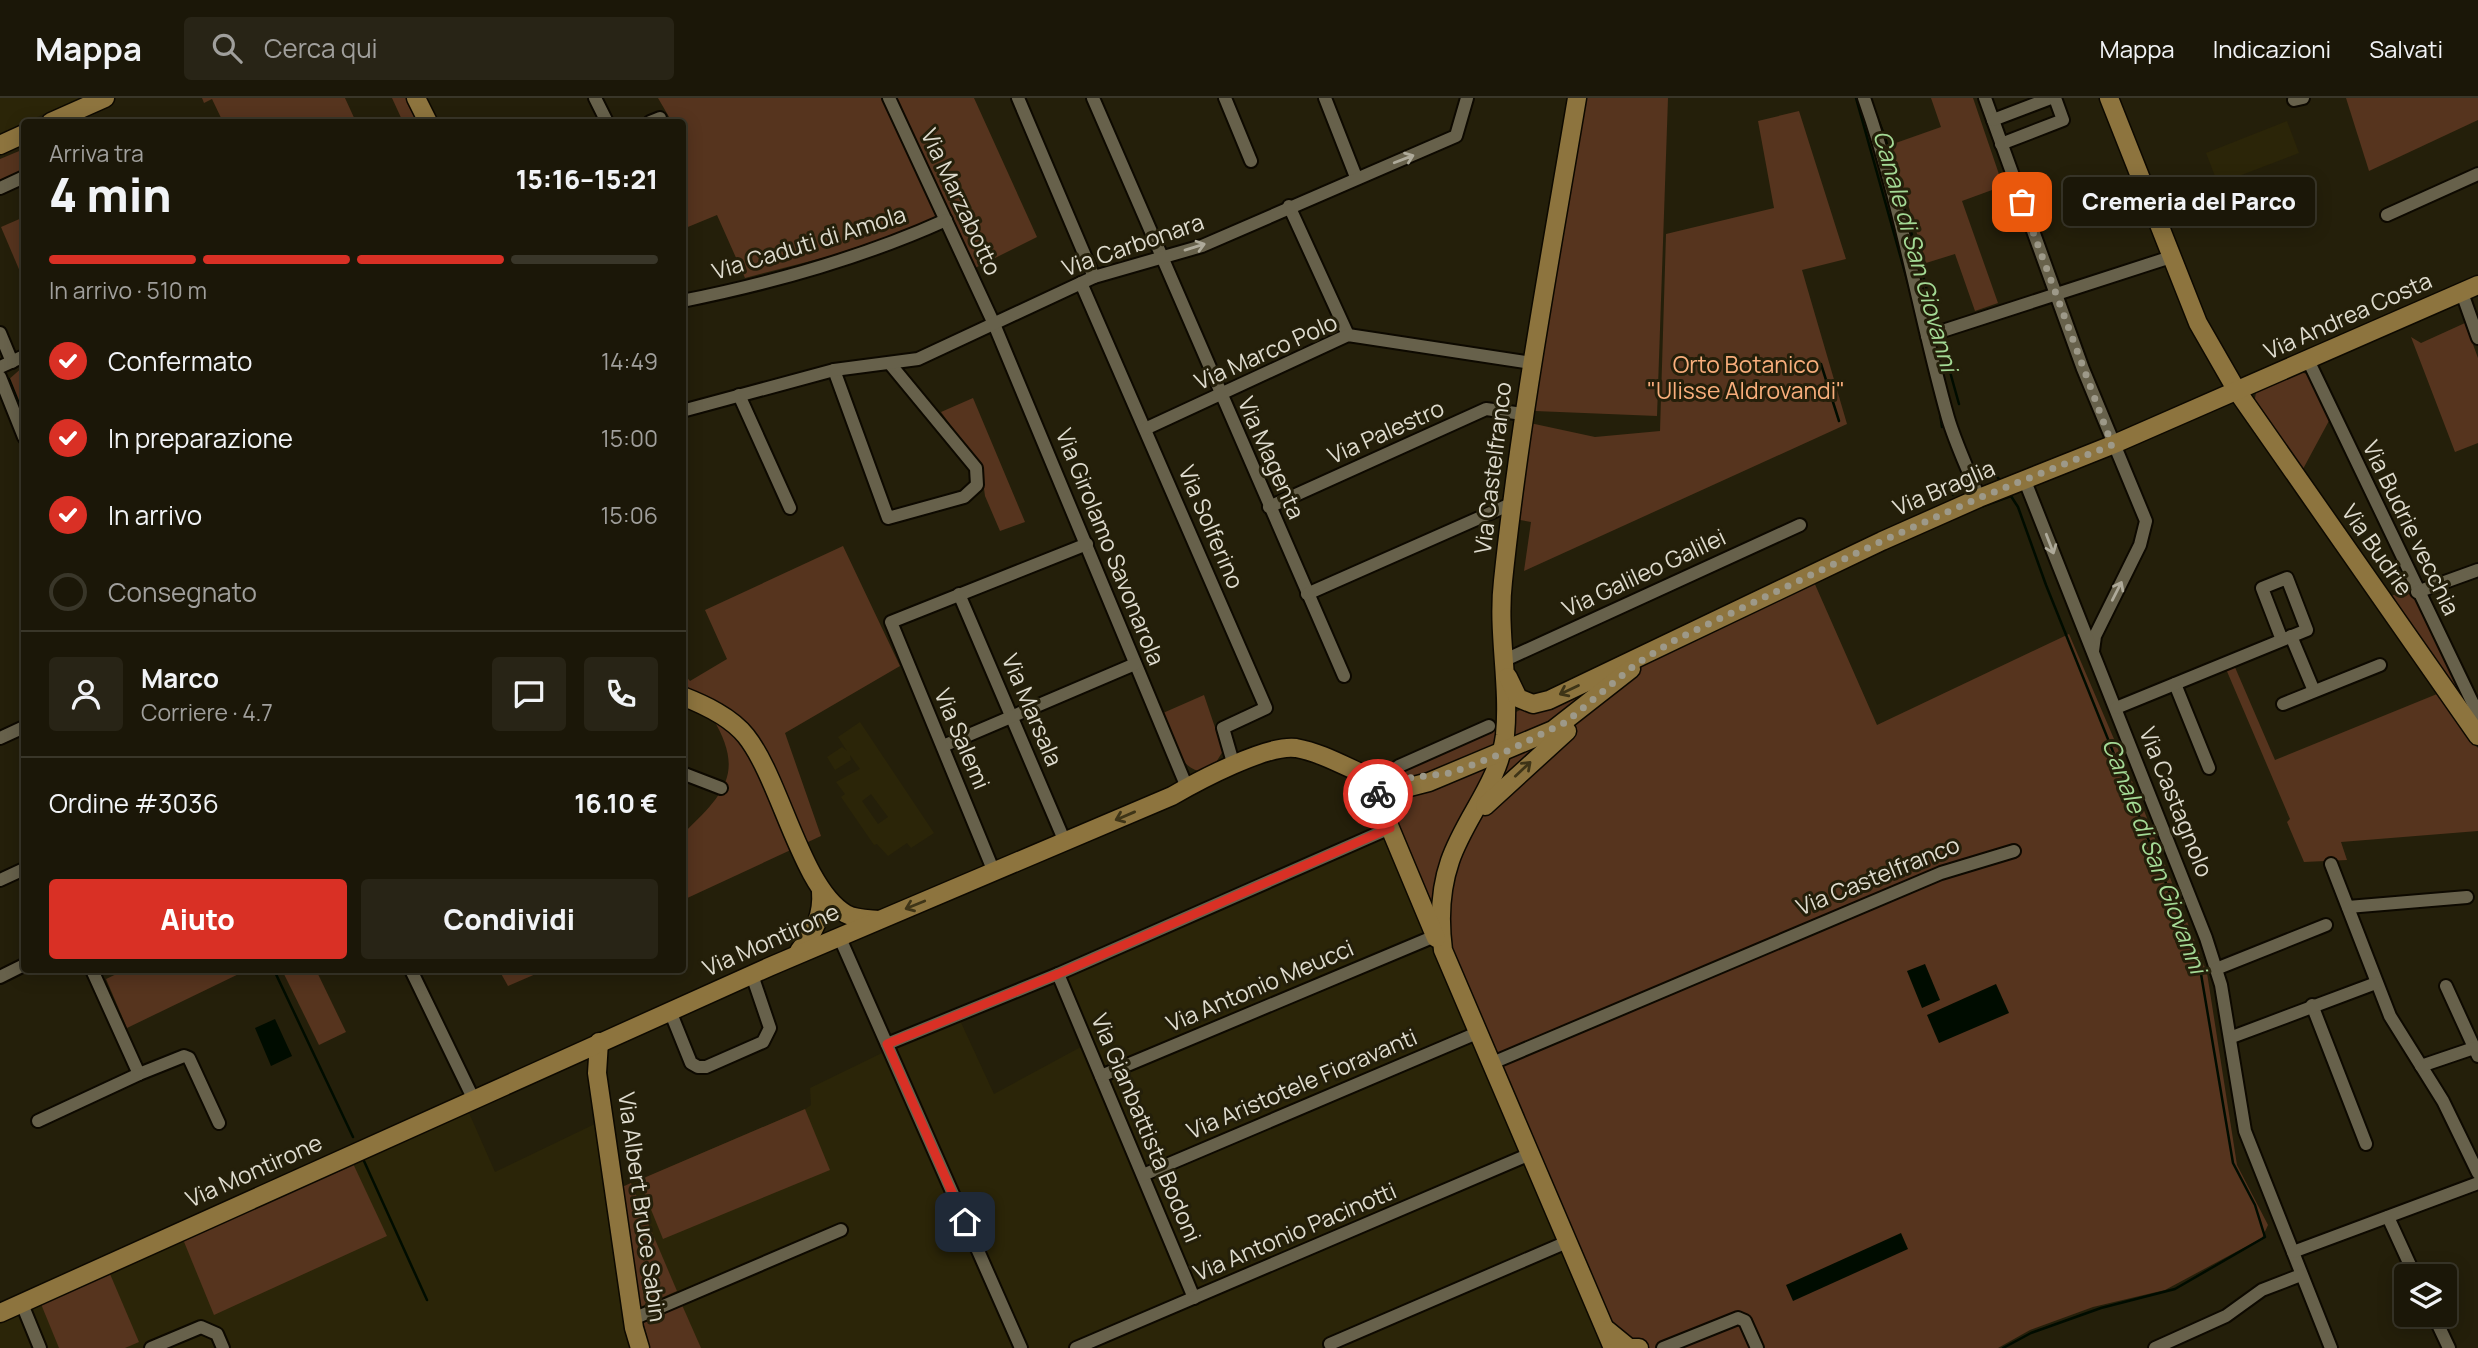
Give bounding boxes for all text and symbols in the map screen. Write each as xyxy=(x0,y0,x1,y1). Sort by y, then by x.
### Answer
search box xyxy=(184,17,674,80)
text: Mappa xyxy=(35,26,142,71)
icon: search xyxy=(208,29,246,67)
text: Cerca qui xyxy=(264,30,378,66)
text: Mappa xyxy=(2099,32,2175,65)
text: Indicazioni xyxy=(2213,32,2331,65)
text: Salvati xyxy=(2369,32,2443,65)
street label: Via Marzabotto xyxy=(914,123,1010,280)
water label: Canale di San Giovanni xyxy=(1866,126,1968,378)
text: Arriva tra xyxy=(49,137,144,169)
one-way arrow xyxy=(1393,151,1415,164)
text: 15:16–15:21 xyxy=(516,161,658,197)
text: 4 min xyxy=(49,163,172,226)
pin xyxy=(1992,172,2052,232)
callout: Cremeria del Parco xyxy=(2064,178,2316,226)
icon: bag xyxy=(2003,183,2041,221)
text: Cremeria del Parco xyxy=(2082,185,2296,217)
street label: Via Caduti di Amola xyxy=(708,197,910,287)
street label: Via Carbonara xyxy=(1058,205,1208,283)
one-way arrow xyxy=(1183,240,1205,253)
street label: Via Andrea Costa xyxy=(2259,264,2437,366)
text: In arrivo · 510 m xyxy=(49,274,207,306)
street label: Via Marco Polo xyxy=(1189,305,1342,397)
icon: check xyxy=(49,342,87,380)
text: Confermato xyxy=(108,343,252,379)
text: 14:49 xyxy=(601,345,658,377)
park label: Orto Botanico "Ulisse Aldrovandi" xyxy=(1647,348,1845,406)
street label: Via Castelfranco xyxy=(1466,380,1518,556)
street label: Via Magenta xyxy=(1231,391,1313,524)
street label: Via Palestro xyxy=(1322,391,1449,471)
icon: check xyxy=(49,419,87,457)
text: In preparazione xyxy=(108,420,293,456)
text: 15:00 xyxy=(601,422,658,454)
street label: Via Girolamo Savonarola xyxy=(1049,423,1173,670)
street label: Via Budrie vecchia xyxy=(2357,436,2465,620)
street label: Via Braglia xyxy=(1888,451,2000,523)
street label: Via Solferino xyxy=(1172,460,1252,593)
icon: check xyxy=(49,496,87,534)
text: In arrivo xyxy=(108,497,202,533)
text: 15:06 xyxy=(601,499,658,531)
street label: Via Budrie xyxy=(2336,499,2418,601)
street label: Via Galileo Galilei xyxy=(1557,520,1730,624)
one-way arrow xyxy=(2045,533,2057,555)
text: Consegnato xyxy=(108,574,257,610)
one-way arrow xyxy=(2110,581,2124,602)
street label: Via Marsala xyxy=(995,649,1071,771)
button: person xyxy=(49,657,123,731)
button: chat xyxy=(492,657,566,731)
button: phone xyxy=(584,657,658,731)
text: Marco xyxy=(141,660,219,696)
street label: Via Salemi xyxy=(927,683,998,794)
one-way arrow xyxy=(1559,684,1580,698)
text: Corriere · 4.7 xyxy=(141,696,273,728)
street label: Via Castagnolo xyxy=(2132,722,2222,881)
water label: Canale di San Giovanni xyxy=(2095,733,2217,981)
courier xyxy=(1343,759,1413,829)
one-way arrow xyxy=(1514,761,1531,778)
icon: bike xyxy=(1359,775,1397,813)
text: Ordine #3036 xyxy=(49,785,219,821)
text: 16.10 € xyxy=(574,785,658,821)
one-way arrow xyxy=(1115,810,1136,823)
street label: Via Castelfranco xyxy=(1791,828,1964,922)
button: Aiuto xyxy=(49,879,347,959)
button: Condividi xyxy=(361,879,658,959)
street label: Via Montirone xyxy=(697,895,844,983)
one-way arrow xyxy=(905,899,927,912)
street label: Via Antonio Meucci xyxy=(1161,931,1358,1039)
street label: Via Gianbattista Bodoni xyxy=(1084,1008,1210,1247)
street label: Via Aristotele Fioravanti xyxy=(1182,1020,1422,1146)
street label: Via Albert Bruce Sabin xyxy=(611,1090,675,1324)
street label: Via Montirone xyxy=(180,1126,327,1214)
street label: Via Antonio Pacinotti xyxy=(1188,1174,1401,1288)
pin xyxy=(935,1192,995,1252)
icon: home xyxy=(946,1203,984,1241)
map controls xyxy=(2394,1264,2457,1327)
button: layers xyxy=(2394,1264,2457,1327)

